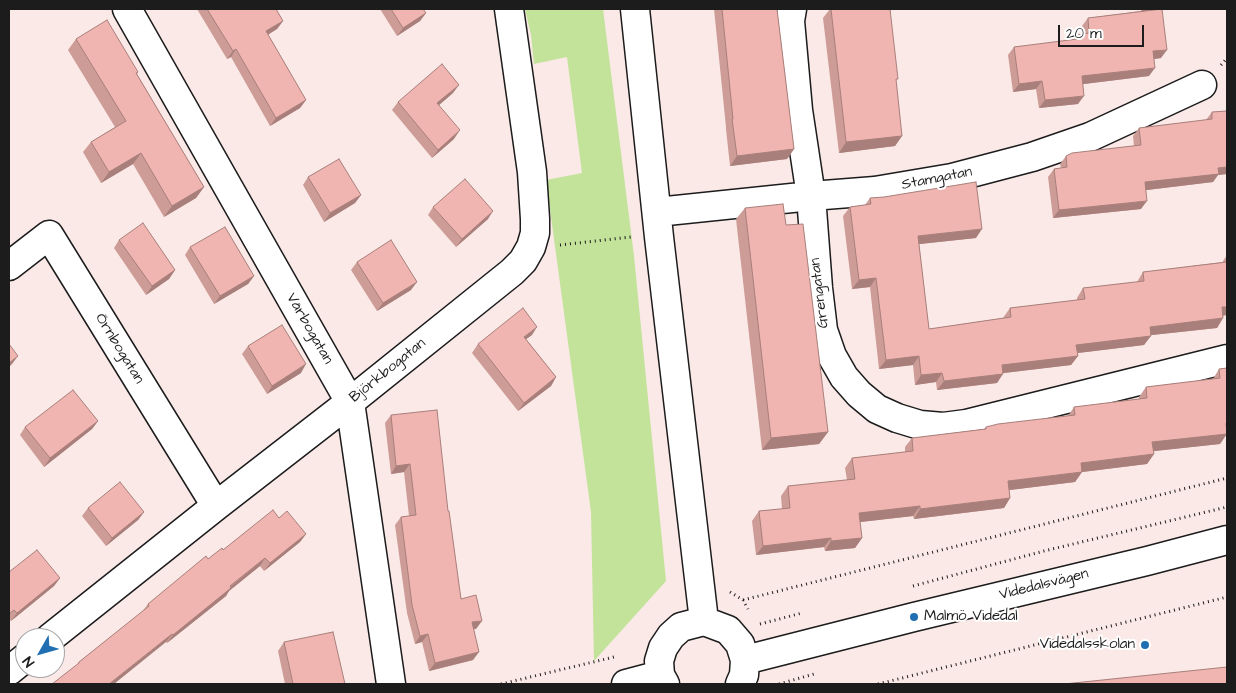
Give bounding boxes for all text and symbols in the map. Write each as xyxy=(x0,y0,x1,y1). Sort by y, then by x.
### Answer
scale bar xyxy=(1061,15,1147,47)
text: 20 m xyxy=(1066,23,1102,44)
street label: Stamgatan xyxy=(900,163,974,195)
street label: Grengatan xyxy=(807,257,833,329)
street label: Vårbogatan xyxy=(282,290,336,368)
street label: Örnbogatan xyxy=(90,311,148,387)
street label: Björkbogatan xyxy=(346,335,430,407)
street label: Videdalsvägen xyxy=(997,565,1091,605)
place label: Malmö Videdal xyxy=(924,608,1018,626)
marker: Malmö Videdal xyxy=(908,611,920,623)
north arrow xyxy=(15,628,65,678)
place label: Videdalsskolan xyxy=(1040,636,1135,654)
marker: Videdalsskolan xyxy=(1139,639,1151,651)
text: N xyxy=(18,652,40,671)

